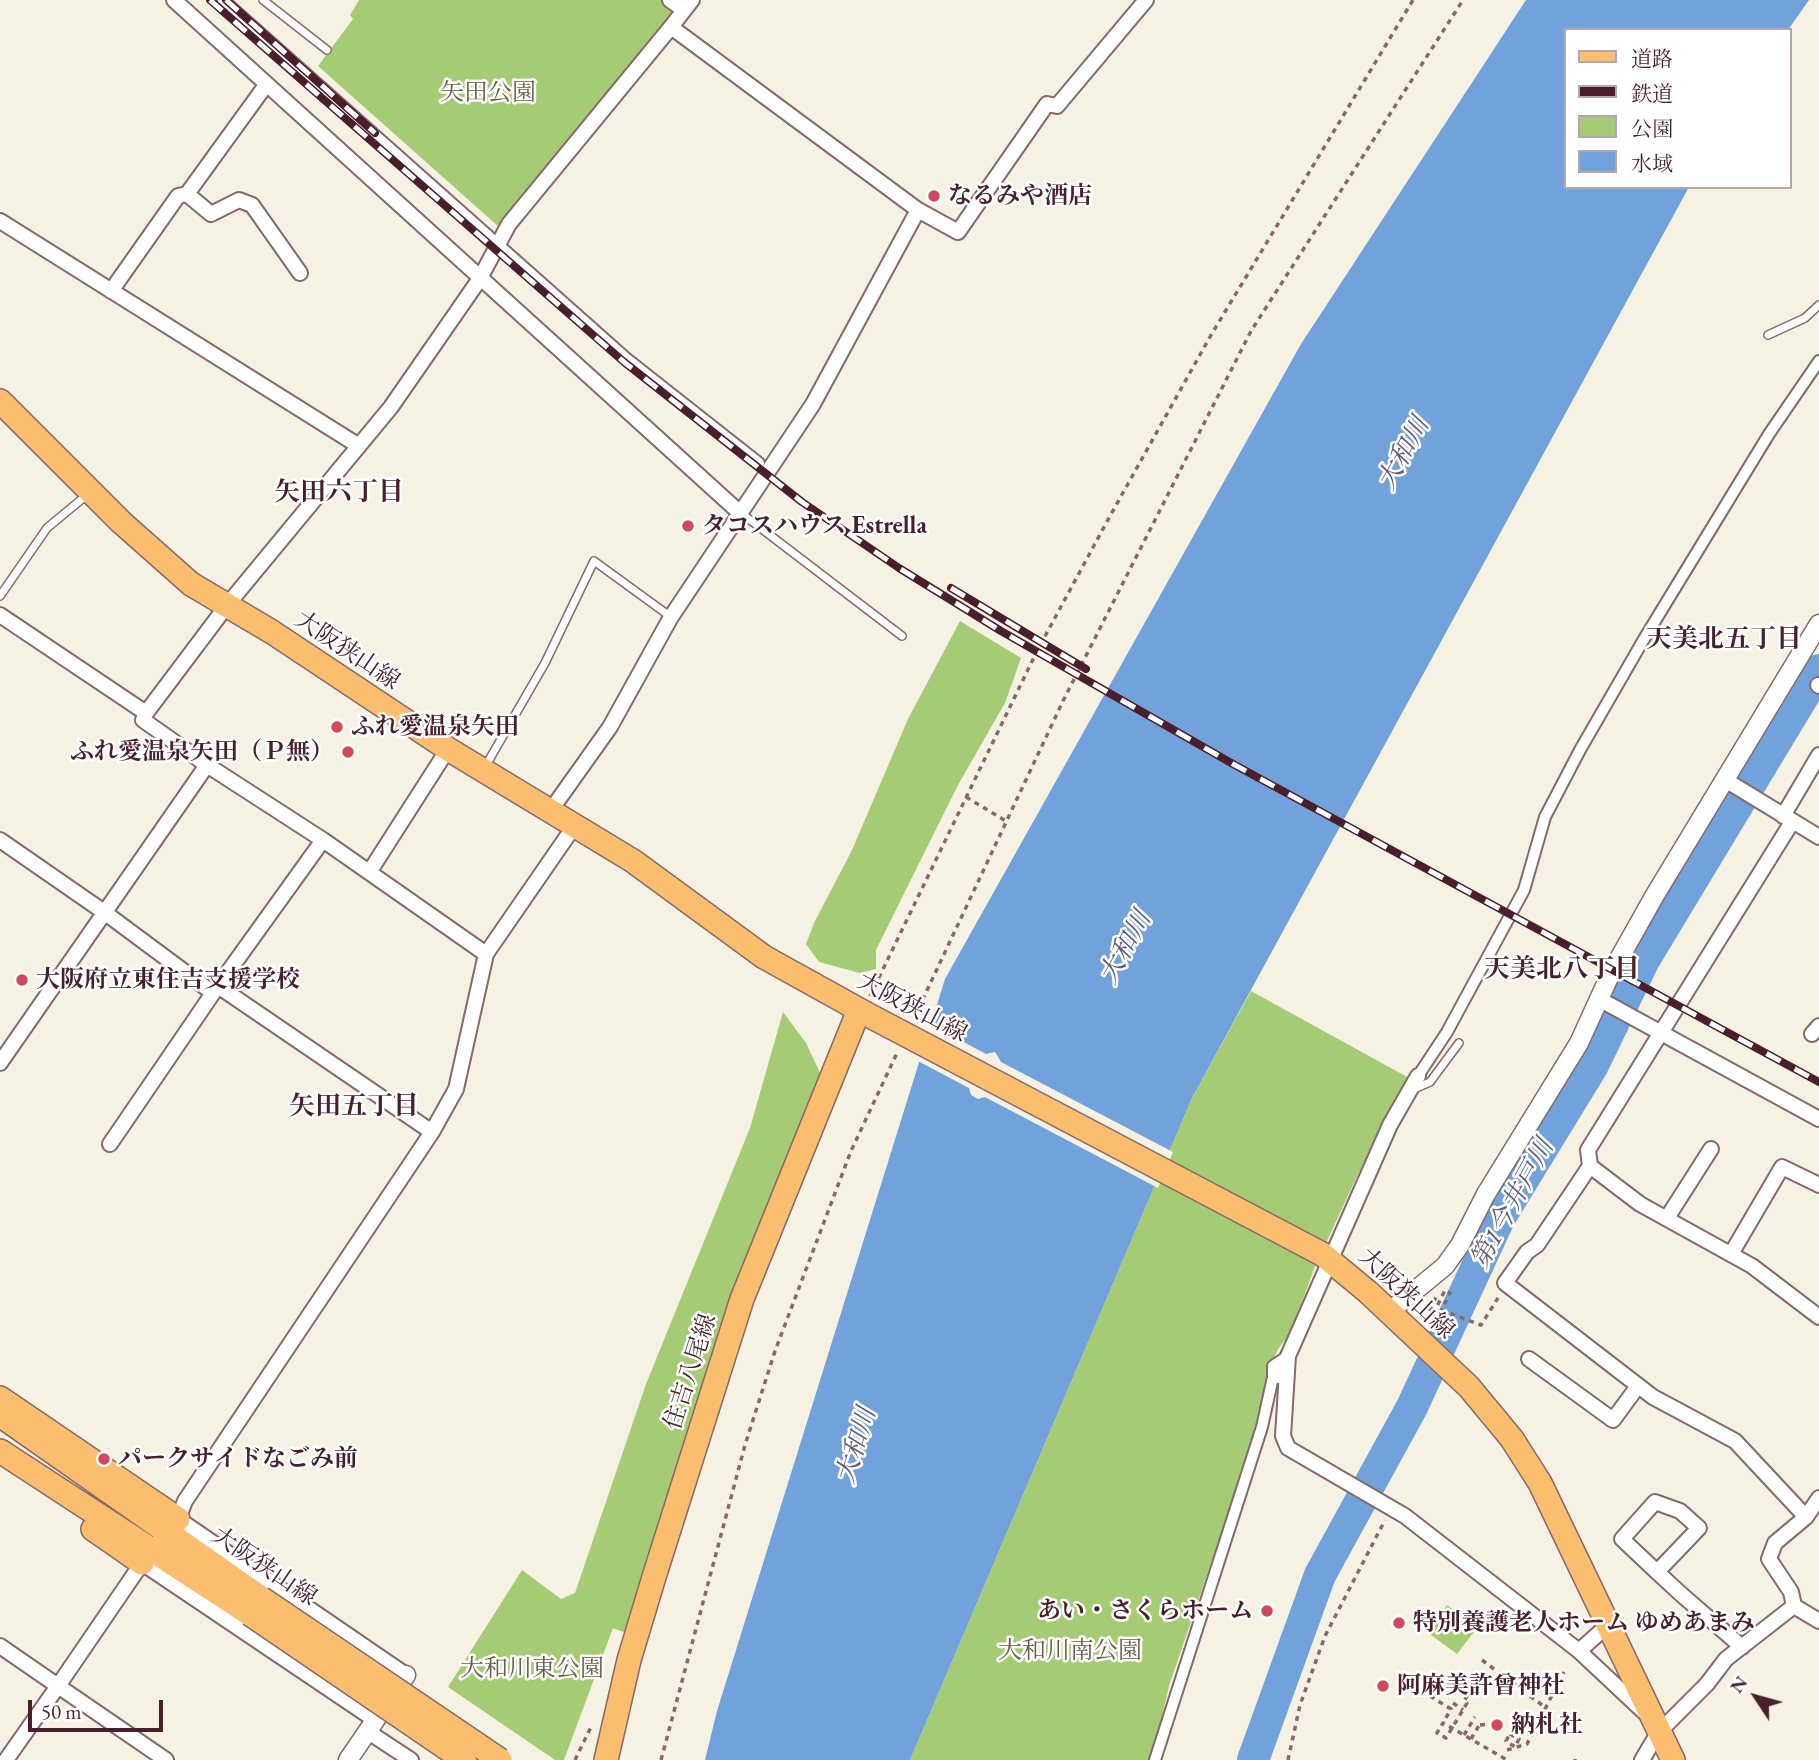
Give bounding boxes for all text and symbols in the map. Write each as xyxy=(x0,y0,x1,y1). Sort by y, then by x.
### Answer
legend xyxy=(1563,28,1791,189)
text: 道路 xyxy=(1631,45,1673,72)
park label: 矢田公園 xyxy=(440,79,536,107)
text: 鉄道 xyxy=(1631,80,1673,107)
text: 公園 xyxy=(1631,115,1673,142)
text: 水域 xyxy=(1631,150,1673,177)
place label: なるみや酒店 xyxy=(948,182,1092,210)
marker: なるみや酒店 xyxy=(926,188,942,204)
water label: 大和川 xyxy=(1371,412,1437,496)
district label: 矢田六丁目 xyxy=(274,477,404,509)
place label: タコスハウス Estrella xyxy=(702,512,927,540)
marker: タコスハウス Estrella xyxy=(680,518,696,534)
street label: 大阪狭山線 xyxy=(289,606,405,696)
district label: 天美北五丁目 xyxy=(1646,624,1802,656)
place label: ふれ愛温泉矢田 xyxy=(351,713,519,741)
marker: ふれ愛温泉矢田 xyxy=(329,719,345,735)
place label: ふれ愛温泉矢田（Ｐ無） xyxy=(70,738,334,766)
marker: ふれ愛温泉矢田（Ｐ無） xyxy=(340,744,356,760)
water label: 大和川 xyxy=(1093,906,1159,990)
district label: 天美北八丁目 xyxy=(1484,954,1640,986)
place label: 大阪府立東住吉支援学校 xyxy=(36,966,300,994)
street label: 大阪狭山線 xyxy=(852,967,972,1049)
marker: 大阪府立東住吉支援学校 xyxy=(14,972,30,988)
district label: 矢田五丁目 xyxy=(289,1091,419,1123)
water label: 第1今井戸川 xyxy=(1465,1134,1561,1274)
street label: 大阪狭山線 xyxy=(1352,1243,1460,1345)
street label: 住吉八尾線 xyxy=(659,1310,723,1434)
water label: 大和川 xyxy=(831,1404,883,1488)
place label: パークサイドなごみ前 xyxy=(118,1445,358,1473)
marker: パークサイドなごみ前 xyxy=(96,1451,112,1467)
street label: 大阪狭山線 xyxy=(206,1522,322,1612)
place label: あい・さくらホーム xyxy=(1037,1597,1253,1625)
marker: あい・さくらホーム xyxy=(1259,1603,1275,1619)
place label: 特別養護老人ホーム ゆめあまみ xyxy=(1413,1609,1755,1637)
marker: 特別養護老人ホーム ゆめあまみ xyxy=(1391,1615,1407,1631)
park label: 大和川南公園 xyxy=(998,1637,1142,1665)
park label: 大和川東公園 xyxy=(460,1655,604,1683)
north arrow xyxy=(1721,1662,1791,1732)
text: N xyxy=(1724,1671,1753,1698)
place label: 阿麻美許曾神社 xyxy=(1397,1672,1565,1700)
marker: 阿麻美許曾神社 xyxy=(1375,1678,1391,1694)
scale bar xyxy=(32,1686,166,1730)
text: 50 m xyxy=(41,1698,82,1725)
place label: 納札社 xyxy=(1511,1711,1583,1739)
marker: 納札社 xyxy=(1489,1717,1505,1733)

